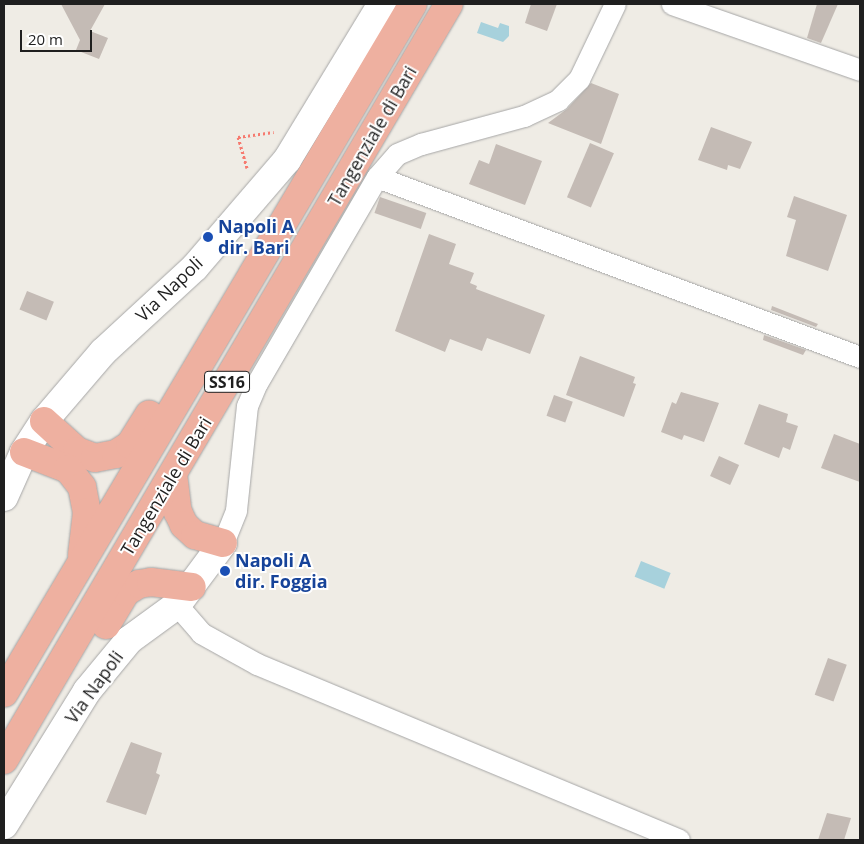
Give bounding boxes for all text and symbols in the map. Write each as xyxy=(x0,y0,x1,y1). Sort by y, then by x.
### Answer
scale bar xyxy=(22,20,95,52)
text: 20 m xyxy=(28,29,63,49)
street label: Tangenziale di Bari xyxy=(323,62,421,210)
place label: Napoli A dir. Bari xyxy=(218,216,294,258)
marker: Napoli A dir. Bari xyxy=(202,231,214,243)
street label: Via Napoli xyxy=(131,252,207,326)
road number: SS16 xyxy=(203,368,251,396)
street label: Tangenziale di Bari xyxy=(116,413,216,559)
place label: Napoli A dir. Foggia xyxy=(235,550,328,592)
marker: Napoli A dir. Foggia xyxy=(219,565,231,577)
street label: Via Napoli xyxy=(60,646,128,728)

